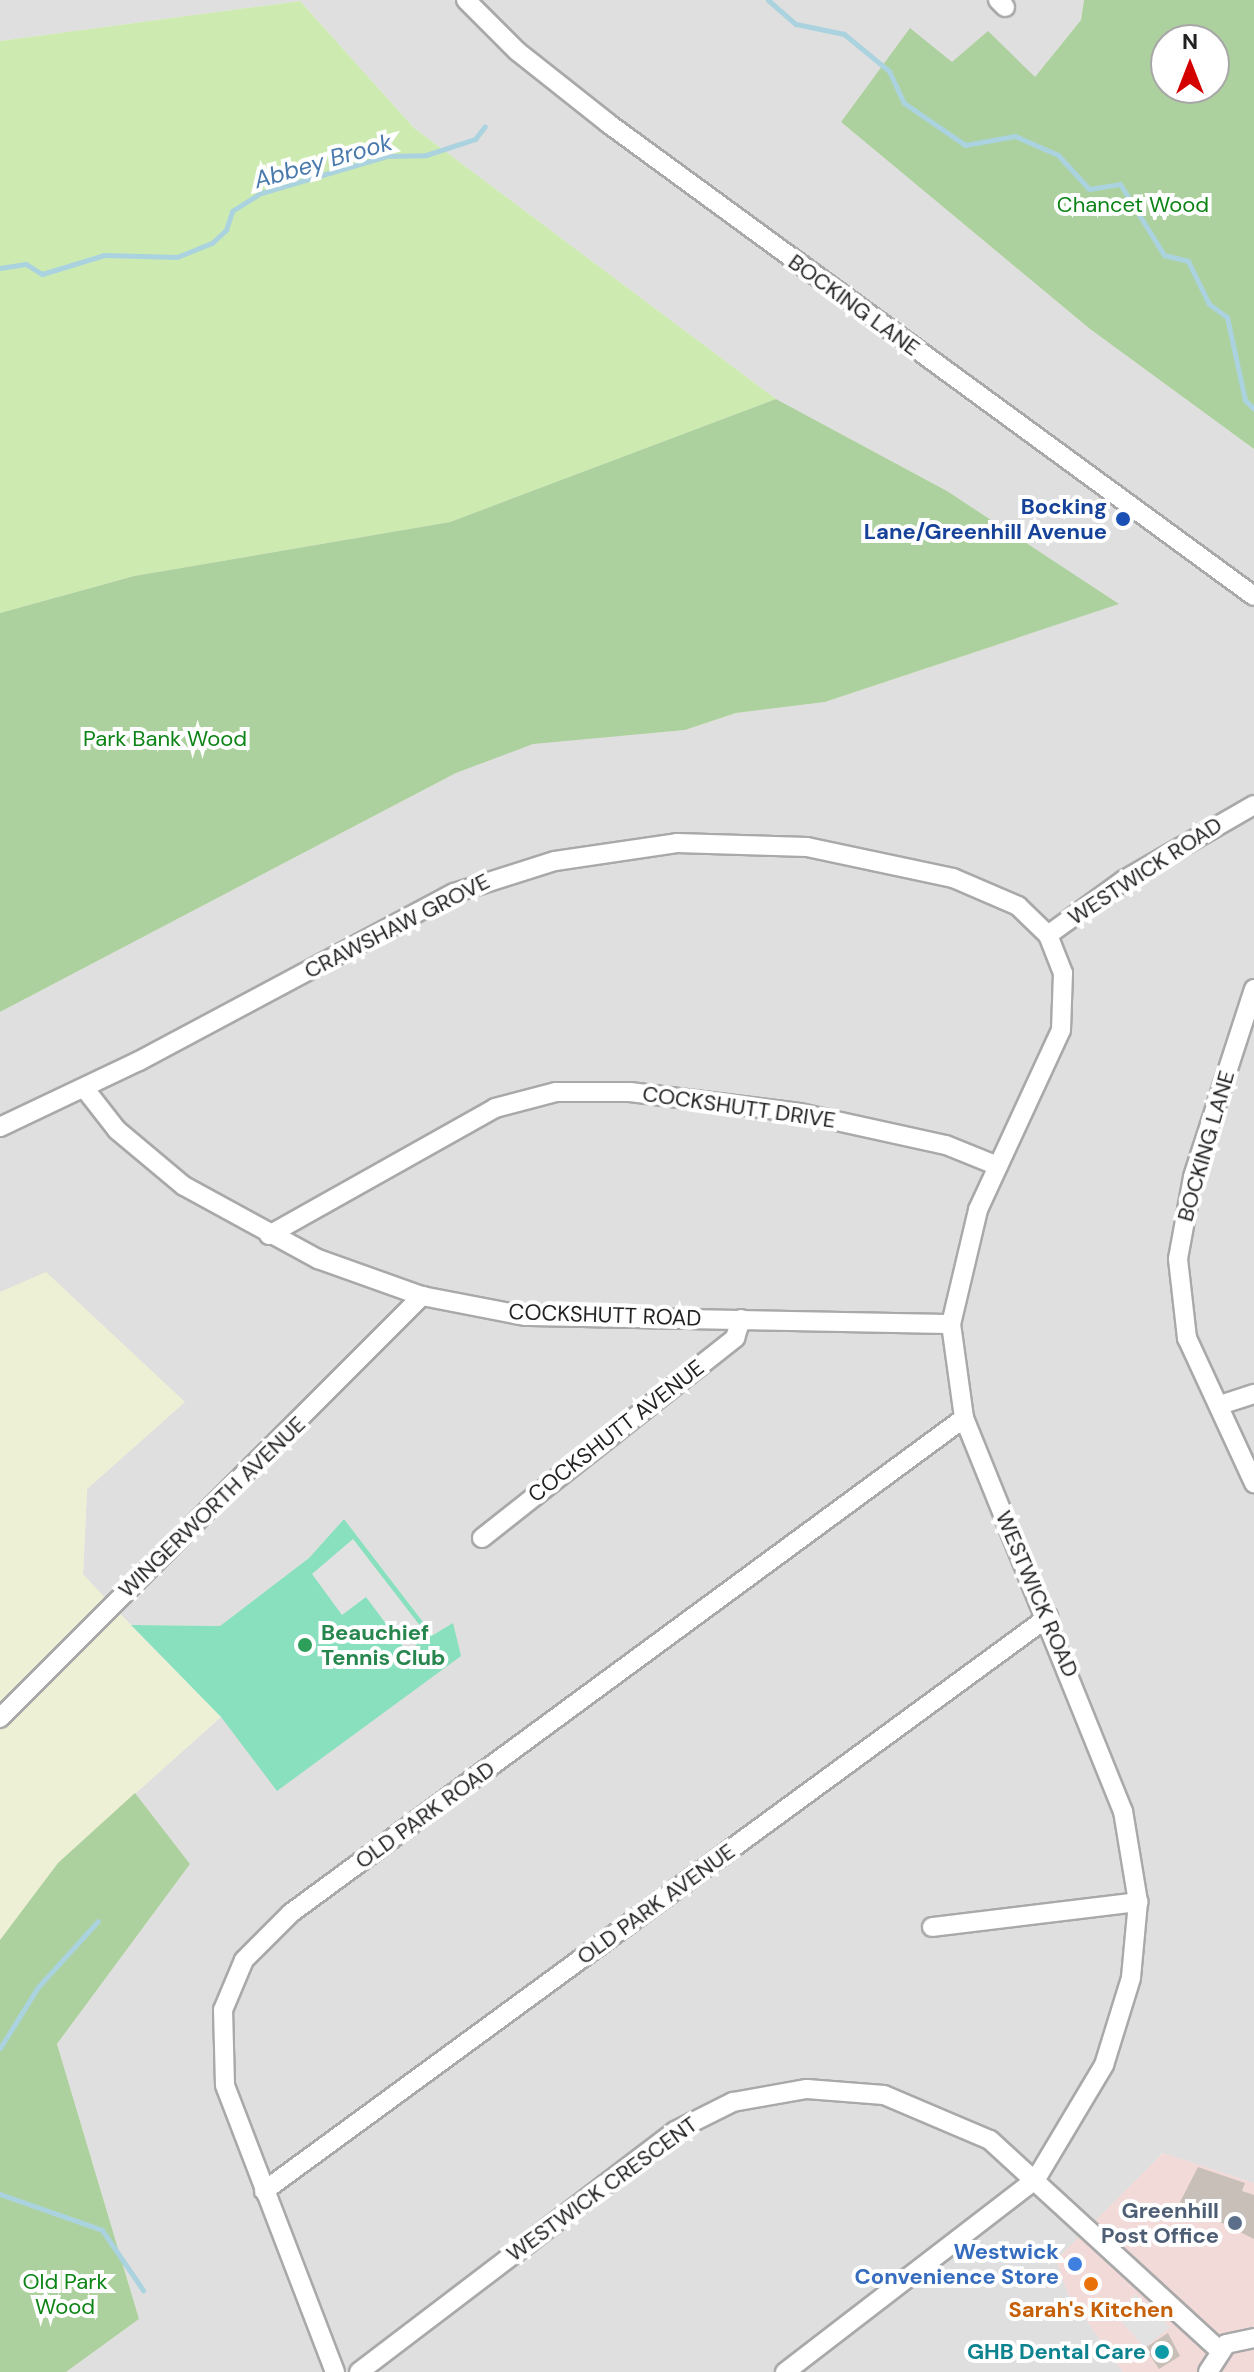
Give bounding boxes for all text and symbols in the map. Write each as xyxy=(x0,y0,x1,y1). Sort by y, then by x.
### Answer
north arrow xyxy=(1150,24,1230,104)
text: N xyxy=(1182,27,1198,56)
water label: Abbey Brook xyxy=(250,127,396,195)
park label: Chancet Wood xyxy=(1057,192,1209,218)
street label: BOCKING LANE xyxy=(783,249,925,361)
place label: Bocking Lane/Greenhill Avenue xyxy=(864,493,1107,544)
marker: Bocking Lane/Greenhill Avenue xyxy=(1114,510,1132,528)
park label: Park Bank Wood xyxy=(83,726,247,752)
street label: WESTWICK ROAD xyxy=(1063,811,1227,931)
street label: CRAWSHAW GROVE xyxy=(300,868,494,984)
street label: BOCKING LANE xyxy=(1172,1068,1240,1224)
street label: COCKSHUTT DRIVE xyxy=(641,1080,837,1134)
street label: COCKSHUTT ROAD xyxy=(508,1298,702,1332)
street label: COCKSHUTT AVENUE xyxy=(523,1354,709,1508)
street label: WINGERWORTH AVENUE xyxy=(113,1411,311,1603)
street label: WESTWICK ROAD xyxy=(990,1507,1084,1681)
place label: Beauchief Tennis Club xyxy=(321,1619,446,1670)
marker: Beauchief Tennis Club xyxy=(296,1636,314,1654)
street label: OLD PARK ROAD xyxy=(350,1756,500,1874)
street label: OLD PARK AVENUE xyxy=(572,1838,740,1970)
street label: WESTWICK CRESCENT xyxy=(502,2111,702,2267)
place label: Greenhill Post Office xyxy=(1101,2197,1219,2248)
marker: Greenhill Post Office xyxy=(1226,2214,1244,2232)
place label: Westwick Convenience Store xyxy=(854,2238,1059,2290)
marker: Westwick Convenience Store xyxy=(1066,2255,1084,2273)
park label: Old Park Wood xyxy=(22,2268,108,2320)
marker: Sarah's Kitchen xyxy=(1082,2275,1100,2293)
place label: Sarah's Kitchen xyxy=(1008,2297,1174,2323)
place label: GHB Dental Care xyxy=(967,2339,1146,2365)
marker: GHB Dental Care xyxy=(1153,2343,1171,2361)

